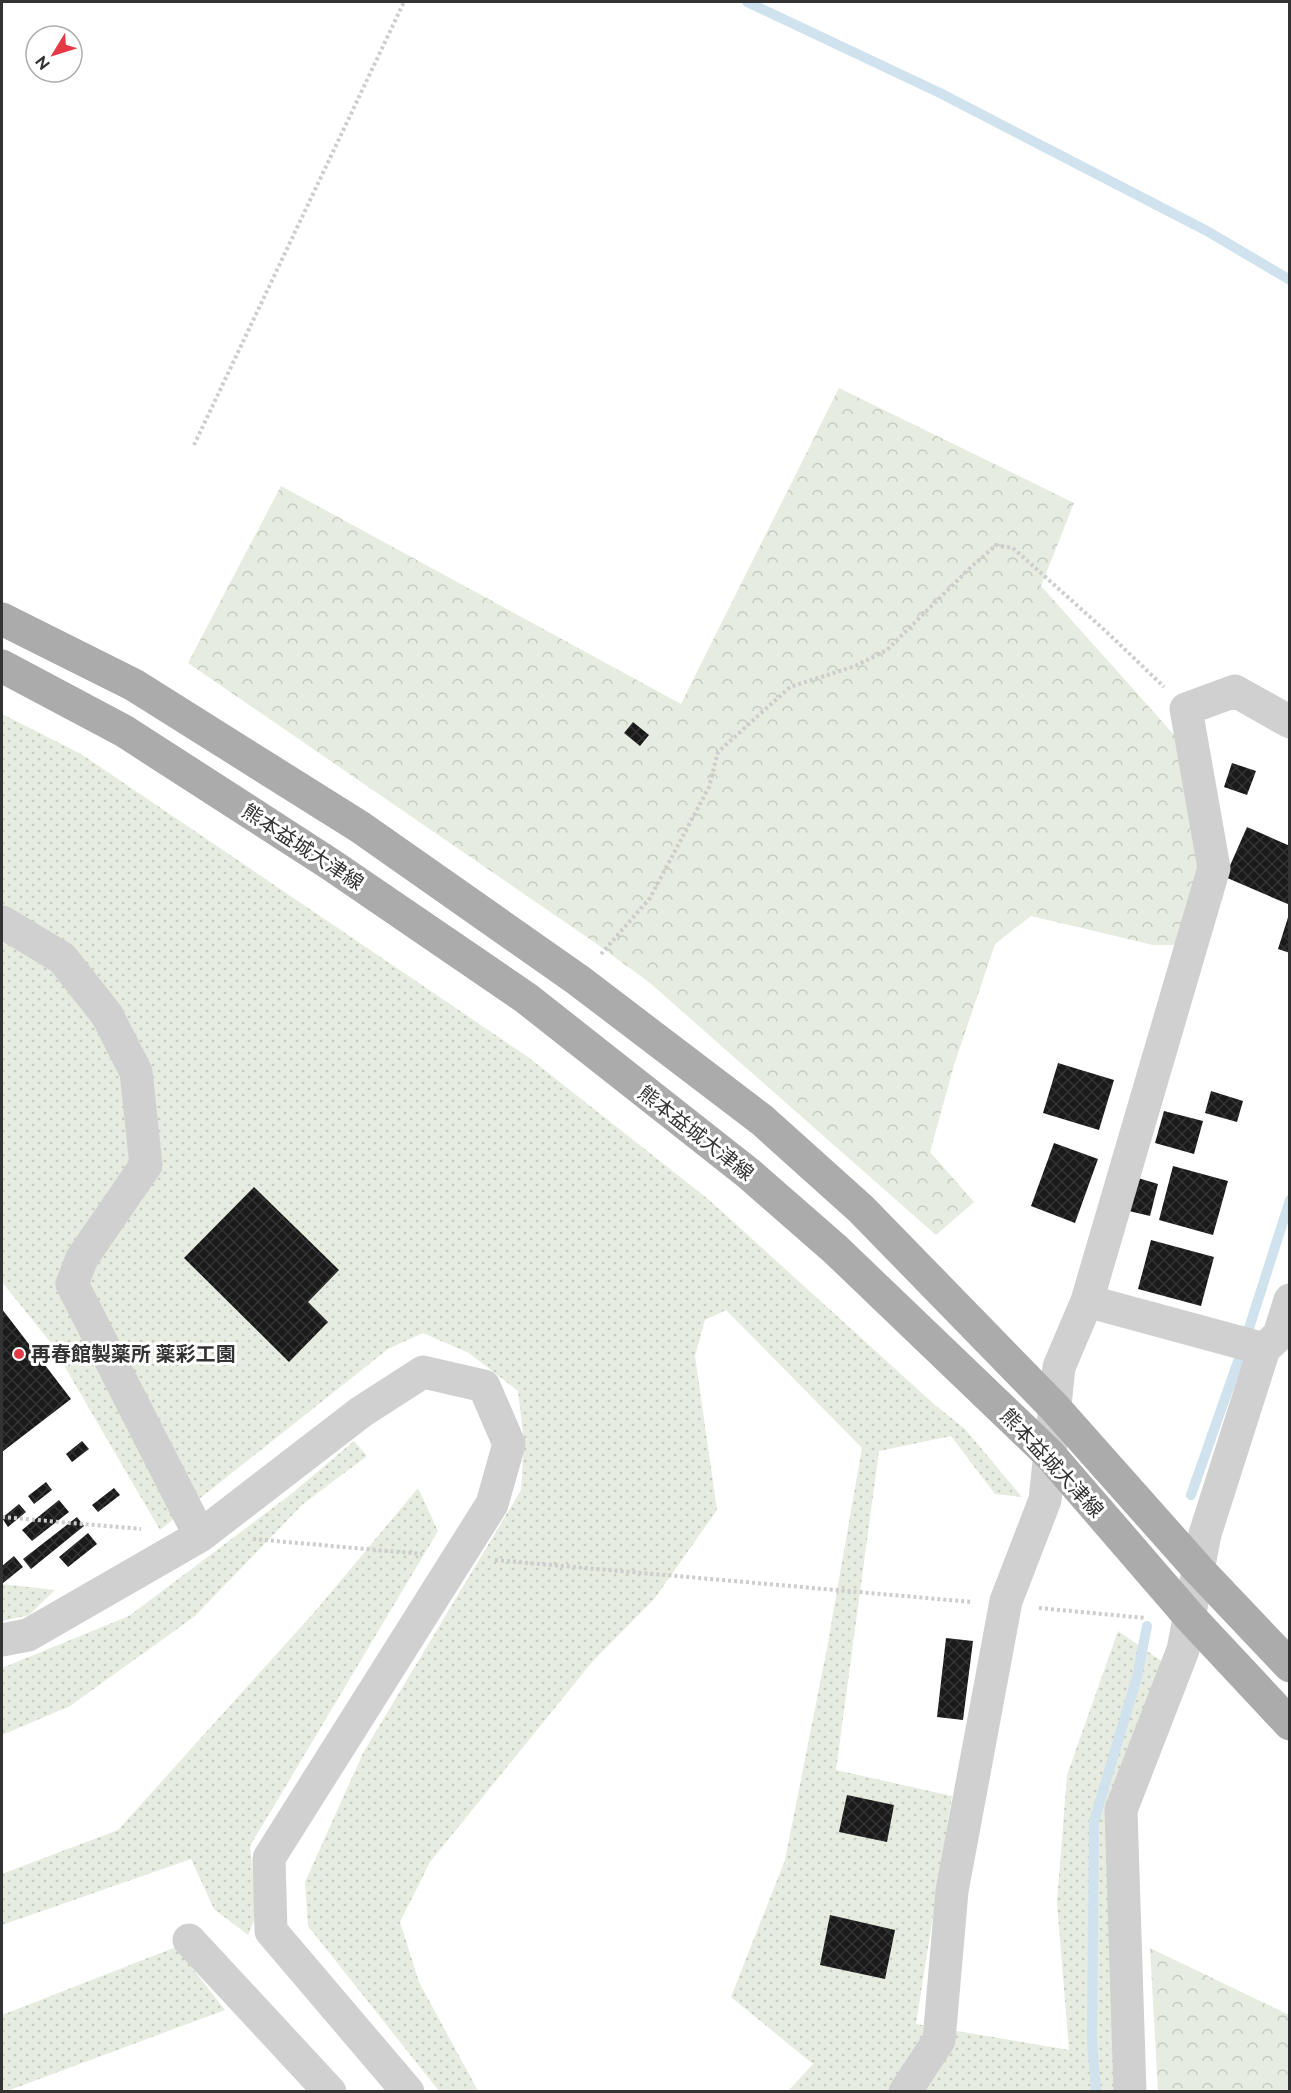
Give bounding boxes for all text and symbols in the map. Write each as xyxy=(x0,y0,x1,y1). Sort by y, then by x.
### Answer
north arrow xyxy=(24,24,84,84)
text: N xyxy=(31,52,54,74)
street label: 熊本益城大津線 xyxy=(238,799,368,895)
street label: 熊本益城大津線 xyxy=(633,1080,759,1186)
place label: 再春館製薬所 薬彩工園 xyxy=(31,1342,236,1366)
marker: 再春館製薬所 薬彩工園 xyxy=(12,1347,26,1361)
street label: 熊本益城大津線 xyxy=(995,1404,1109,1522)

